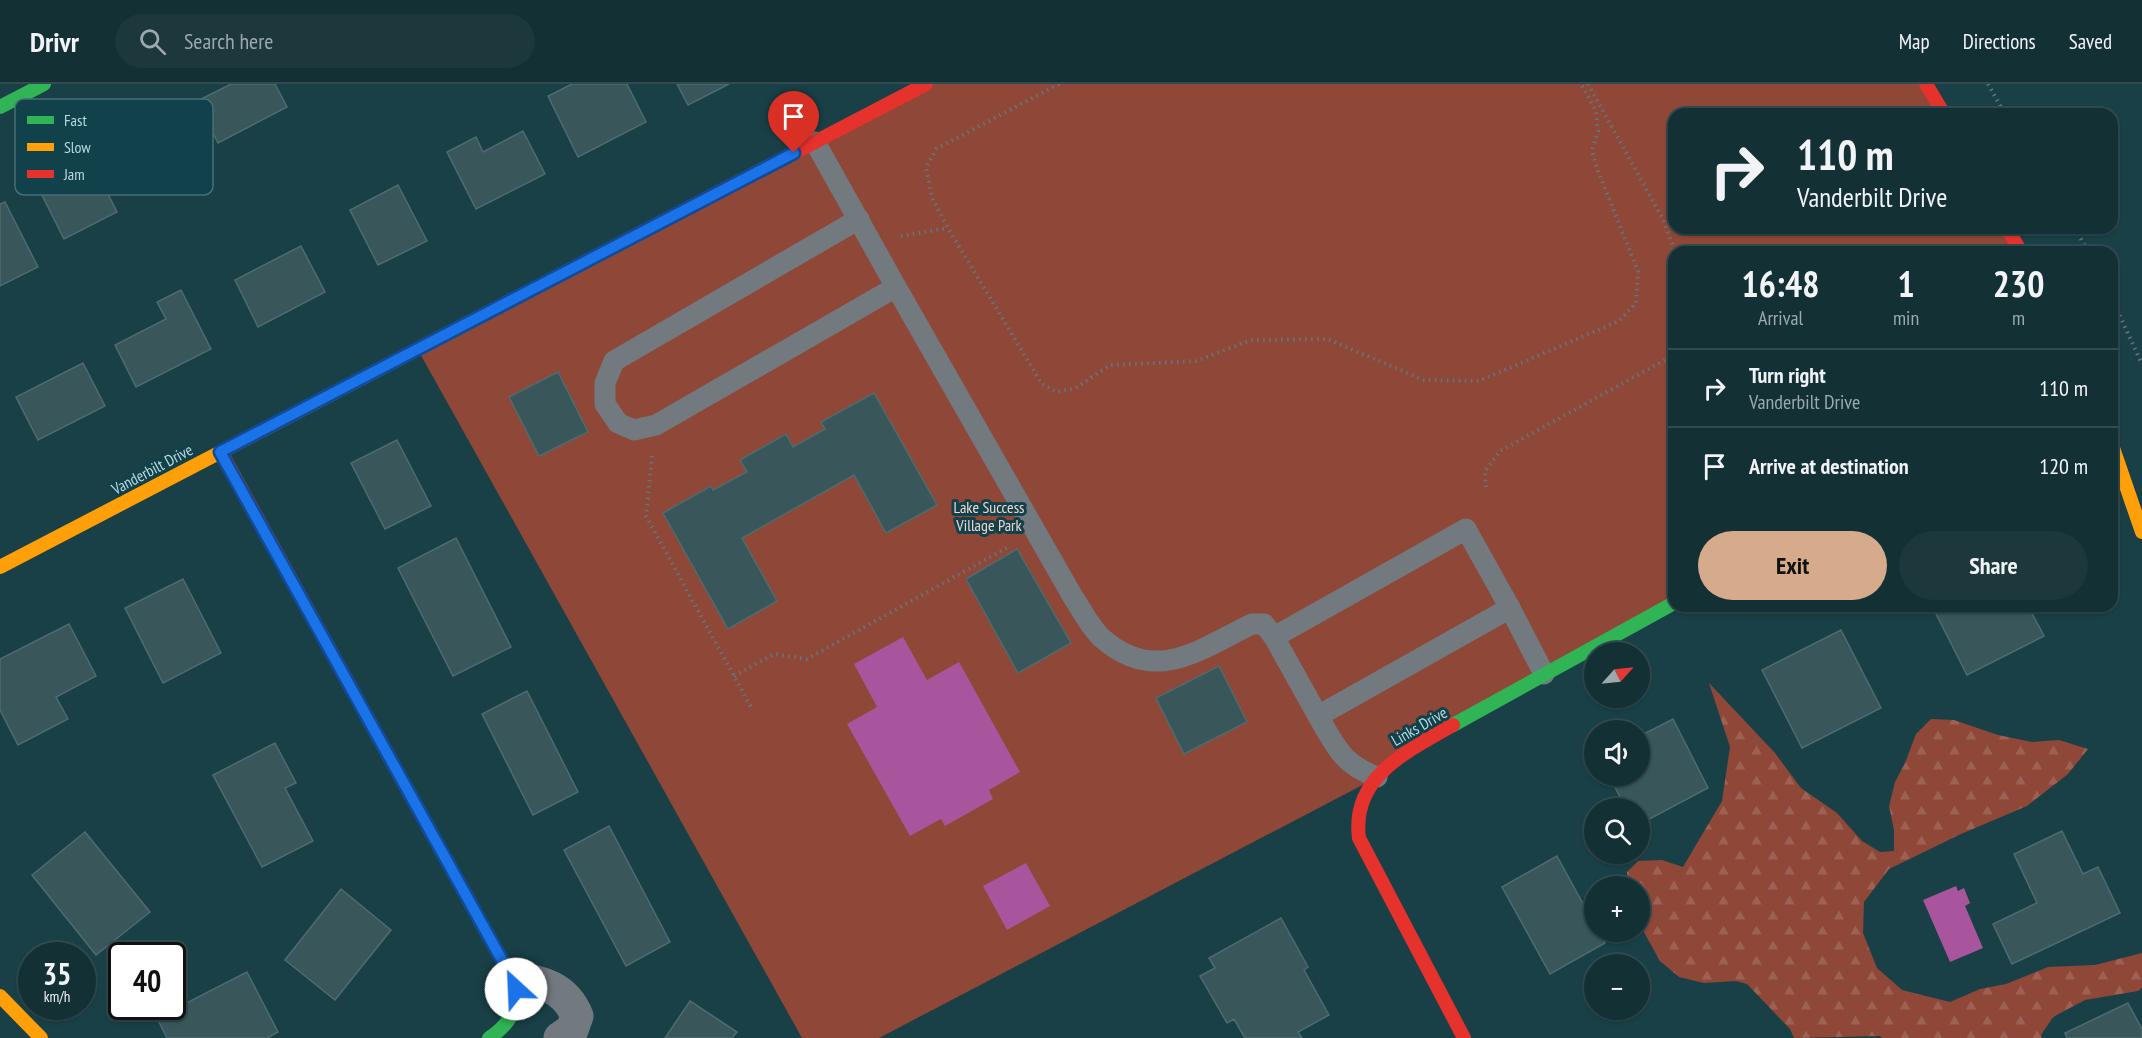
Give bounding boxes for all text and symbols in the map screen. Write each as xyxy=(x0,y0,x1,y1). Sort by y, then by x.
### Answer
search box xyxy=(115,14,535,68)
text: Drivr xyxy=(30,23,79,60)
icon: search xyxy=(136,25,169,58)
text: Search here xyxy=(184,27,273,55)
text: Map xyxy=(1899,28,1930,55)
text: Directions xyxy=(1963,28,2036,55)
text: Saved xyxy=(2069,28,2112,55)
pin xyxy=(768,91,819,153)
legend xyxy=(15,99,213,195)
icon: arrive xyxy=(777,100,810,133)
text: Fast xyxy=(64,110,87,130)
text: 110 m xyxy=(1797,127,1894,182)
icon: right xyxy=(1698,132,1776,210)
text: Slow xyxy=(64,137,91,157)
text: Jam xyxy=(63,164,85,184)
text: Vanderbilt Drive xyxy=(1797,180,1947,214)
text: 16:48 xyxy=(1742,260,1819,307)
text: 1 xyxy=(1897,260,1915,307)
text: 230 xyxy=(1993,260,2044,307)
text: Arrival xyxy=(1758,305,1803,331)
text: min xyxy=(1893,305,1919,331)
text: m xyxy=(2012,305,2025,331)
text: Turn right xyxy=(1749,361,1826,389)
icon: right xyxy=(1698,372,1731,405)
text: 110 m xyxy=(2039,374,2088,402)
text: Vanderbilt Drive xyxy=(1749,389,1860,415)
street label: Vanderbilt Drive xyxy=(107,439,196,499)
icon: arrive xyxy=(1698,450,1731,483)
text: Arrive at destination xyxy=(1749,452,1909,480)
text: 120 m xyxy=(2039,452,2088,480)
park label: Lake Success Village Park xyxy=(954,497,1024,535)
button: Exit xyxy=(1698,531,1887,600)
button: Share xyxy=(1899,531,2088,600)
north arrow xyxy=(1584,642,1650,708)
map controls xyxy=(1584,642,1650,1020)
street label: Links Drive xyxy=(1387,702,1451,750)
button: sound xyxy=(1584,720,1650,786)
button: search xyxy=(1584,798,1650,864)
button: + xyxy=(1584,876,1650,942)
speed limit sign: 40 xyxy=(108,942,186,1020)
text: 35 xyxy=(43,954,71,993)
button: − xyxy=(1584,954,1650,1020)
position arrow xyxy=(484,957,548,1021)
text: km/h xyxy=(44,987,70,1006)

